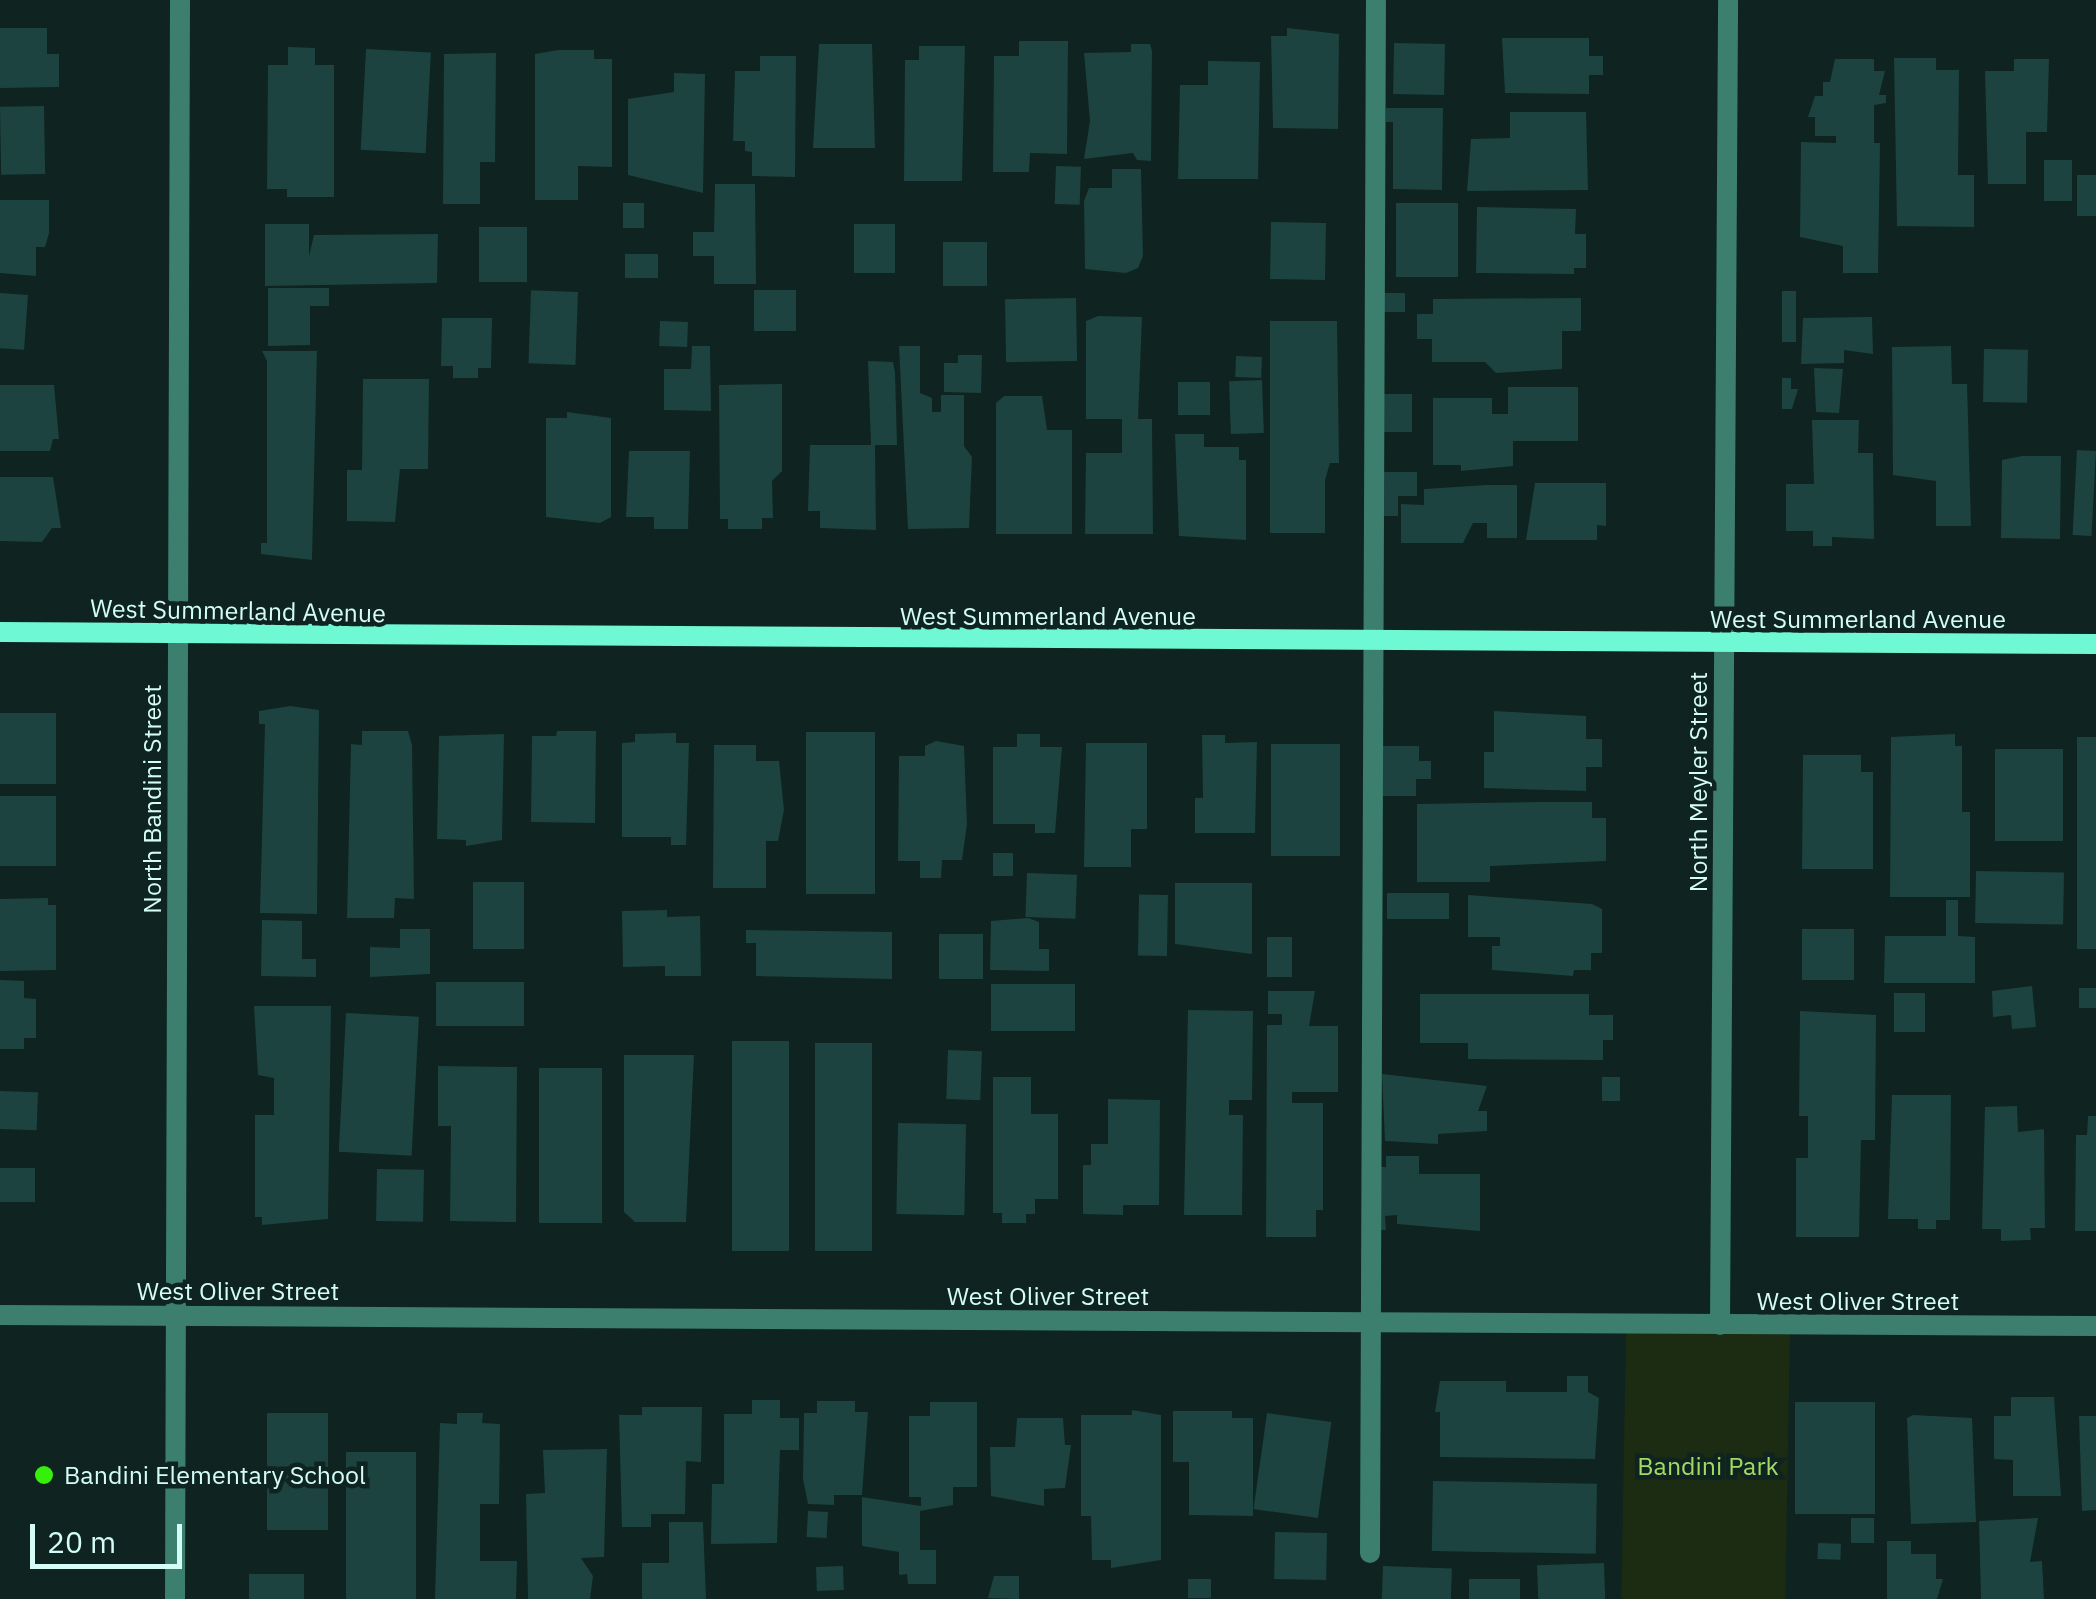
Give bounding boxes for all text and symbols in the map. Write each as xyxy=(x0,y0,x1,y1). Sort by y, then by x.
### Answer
street label: West Summerland Avenue xyxy=(90,593,386,629)
street label: West Summerland Avenue xyxy=(900,601,1196,631)
street label: West Summerland Avenue xyxy=(1710,604,2006,634)
street label: North Meyler Street xyxy=(1683,672,1713,892)
street label: North Bandini Street xyxy=(137,684,167,914)
street label: West Oliver Street xyxy=(137,1276,339,1306)
street label: West Oliver Street xyxy=(947,1281,1149,1311)
street label: West Oliver Street xyxy=(1757,1286,1959,1316)
park label: Bandini Park xyxy=(1637,1451,1779,1481)
place label: Bandini Elementary School xyxy=(64,1460,366,1490)
marker: Bandini Elementary School xyxy=(33,1464,55,1486)
scale bar xyxy=(35,1504,188,1566)
text: 20 m xyxy=(47,1522,116,1561)

